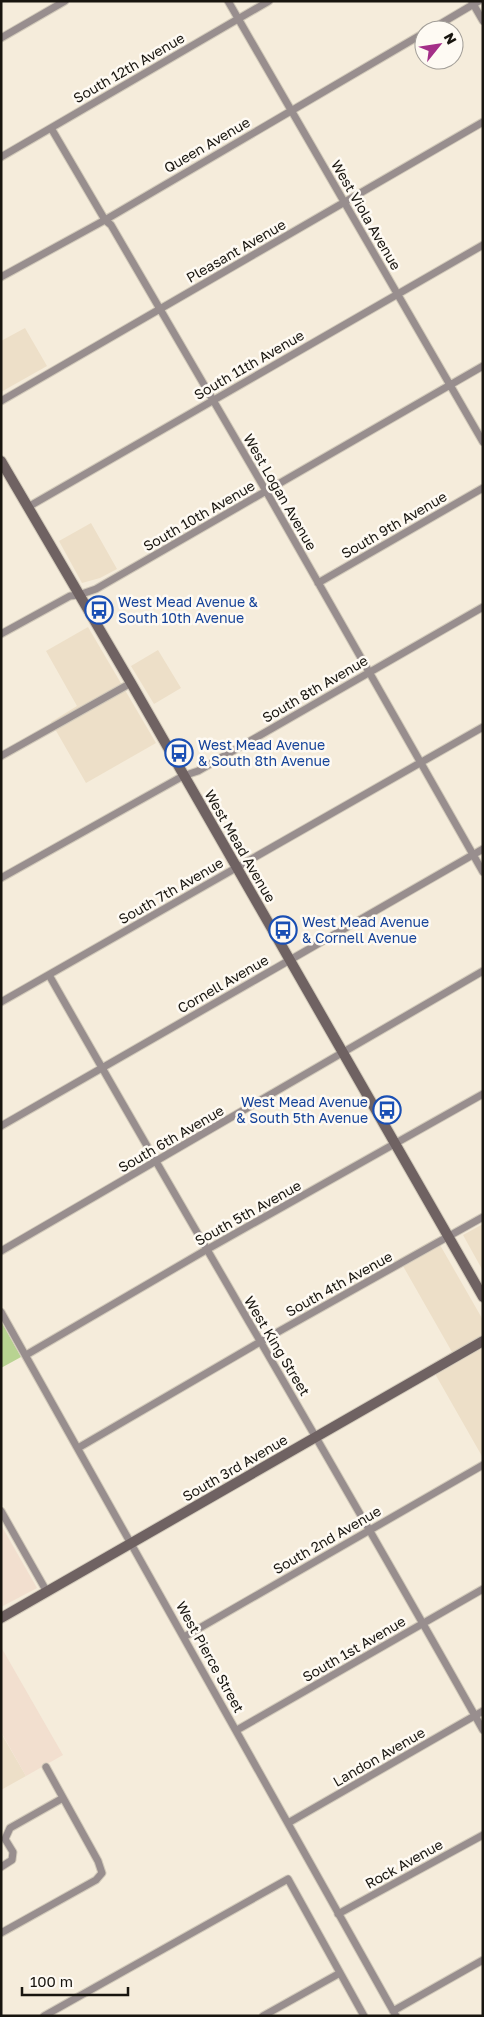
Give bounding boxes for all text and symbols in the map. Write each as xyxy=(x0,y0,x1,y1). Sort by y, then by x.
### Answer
north arrow xyxy=(414,20,464,70)
street label: South 12th Avenue xyxy=(70,29,187,106)
text: N xyxy=(441,29,461,47)
street label: Queen Avenue xyxy=(161,113,253,176)
street label: West Viola Avenue xyxy=(328,157,405,273)
street label: Pleasant Avenue xyxy=(183,215,288,286)
street label: South 11th Avenue xyxy=(191,326,307,403)
street label: West Logan Avenue xyxy=(240,430,321,553)
street label: South 10th Avenue xyxy=(140,477,258,554)
street label: South 9th Avenue xyxy=(338,487,450,562)
place label: West Mead Avenue & South 10th Avenue xyxy=(118,593,259,626)
bus stop icon: West Mead Avenue & South 10th Avenue xyxy=(84,595,114,625)
street label: South 8th Avenue xyxy=(259,651,371,726)
place label: West Mead Avenue & South 8th Avenue xyxy=(198,736,330,769)
bus stop icon: West Mead Avenue & South 8th Avenue xyxy=(164,738,194,768)
street label: West Mead Avenue xyxy=(201,786,280,905)
street label: South 7th Avenue xyxy=(115,854,226,927)
place label: West Mead Avenue & Cornell Avenue xyxy=(302,913,429,946)
bus stop icon: West Mead Avenue & Cornell Avenue xyxy=(268,915,298,945)
street label: Cornell Avenue xyxy=(174,951,271,1016)
place label: West Mead Avenue & South 5th Avenue xyxy=(236,1093,368,1126)
bus stop icon: West Mead Avenue & South 5th Avenue xyxy=(372,1095,402,1125)
street label: South 6th Avenue xyxy=(115,1101,227,1176)
street label: South 5th Avenue xyxy=(192,1176,304,1249)
street label: South 4th Avenue xyxy=(283,1247,395,1320)
street label: West King Street xyxy=(241,1293,314,1399)
street label: South 3rd Avenue xyxy=(179,1431,290,1505)
street label: South 2nd Avenue xyxy=(270,1502,384,1577)
street label: West Pierce Street xyxy=(173,1598,248,1715)
street label: South 1st Avenue xyxy=(299,1612,408,1685)
street label: Landon Avenue xyxy=(330,1723,428,1790)
street label: Rock Avenue xyxy=(362,1835,446,1892)
scale bar xyxy=(22,1964,129,1996)
text: 100 m xyxy=(30,1972,73,1990)

